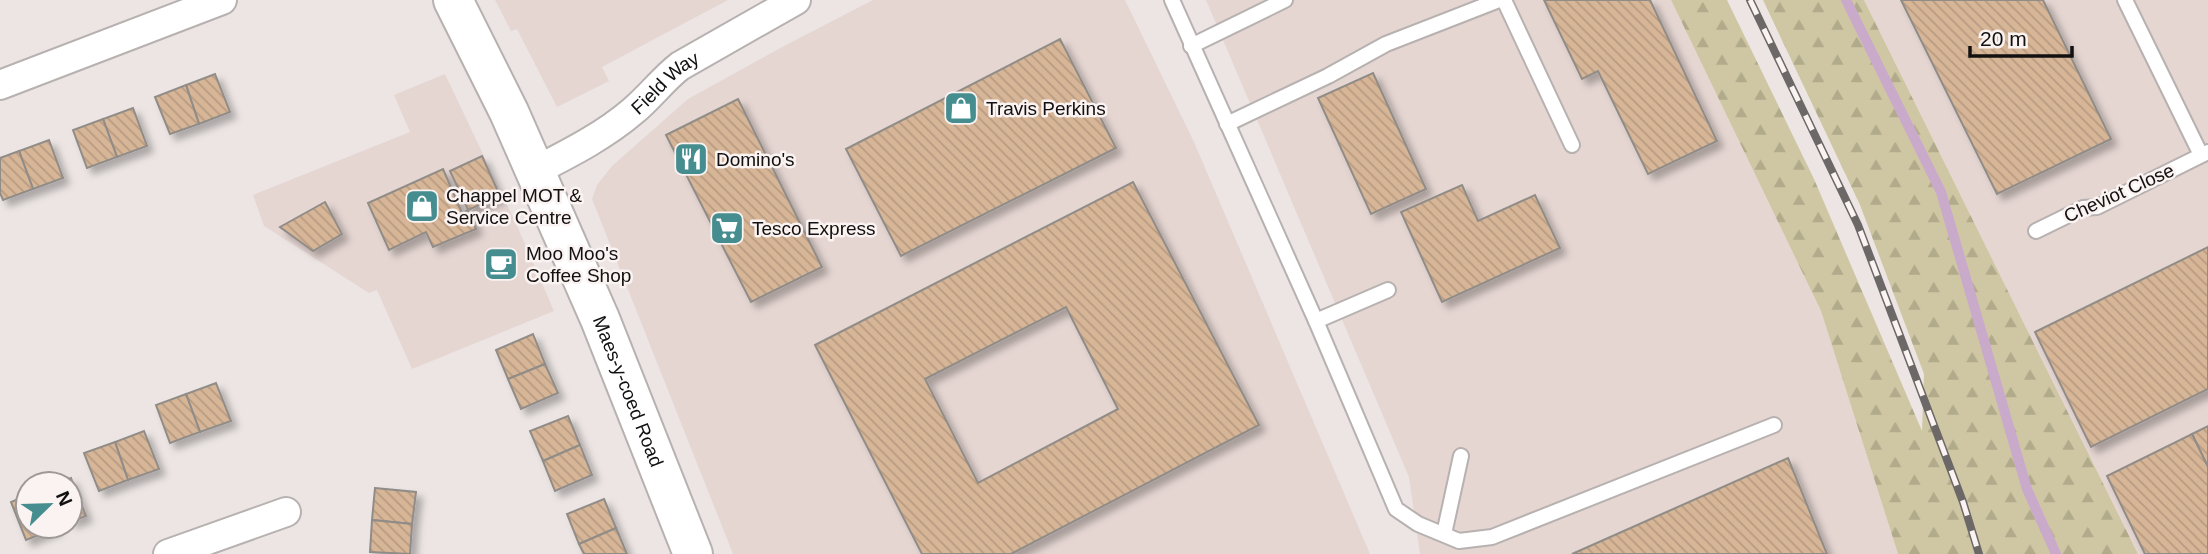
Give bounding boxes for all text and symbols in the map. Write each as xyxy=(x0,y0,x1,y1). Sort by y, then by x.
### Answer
scale bar xyxy=(1970,14,2072,58)
text: 20 m xyxy=(1980,27,2027,50)
street label: Field Way xyxy=(627,47,703,118)
shop icon: Travis Perkins xyxy=(942,89,980,127)
place label: Travis Perkins xyxy=(986,98,1106,119)
restaurant icon: Domino's xyxy=(672,140,710,178)
place label: Domino's xyxy=(716,149,795,170)
street label: Cheviot Close xyxy=(2061,159,2177,227)
place label: Chappel MOT & Service Centre xyxy=(446,185,582,228)
shop icon: Chappel MOT & Service Centre xyxy=(403,187,441,225)
supermarket icon: Tesco Express xyxy=(708,209,746,247)
place label: Tesco Express xyxy=(752,218,876,239)
place label: Moo Moo's Coffee Shop xyxy=(526,243,631,286)
cafe icon: Moo Moo's Coffee Shop xyxy=(482,245,520,283)
street label: Maes-y-coed Road xyxy=(589,313,668,470)
north arrow xyxy=(14,470,84,540)
text: N xyxy=(52,488,77,509)

